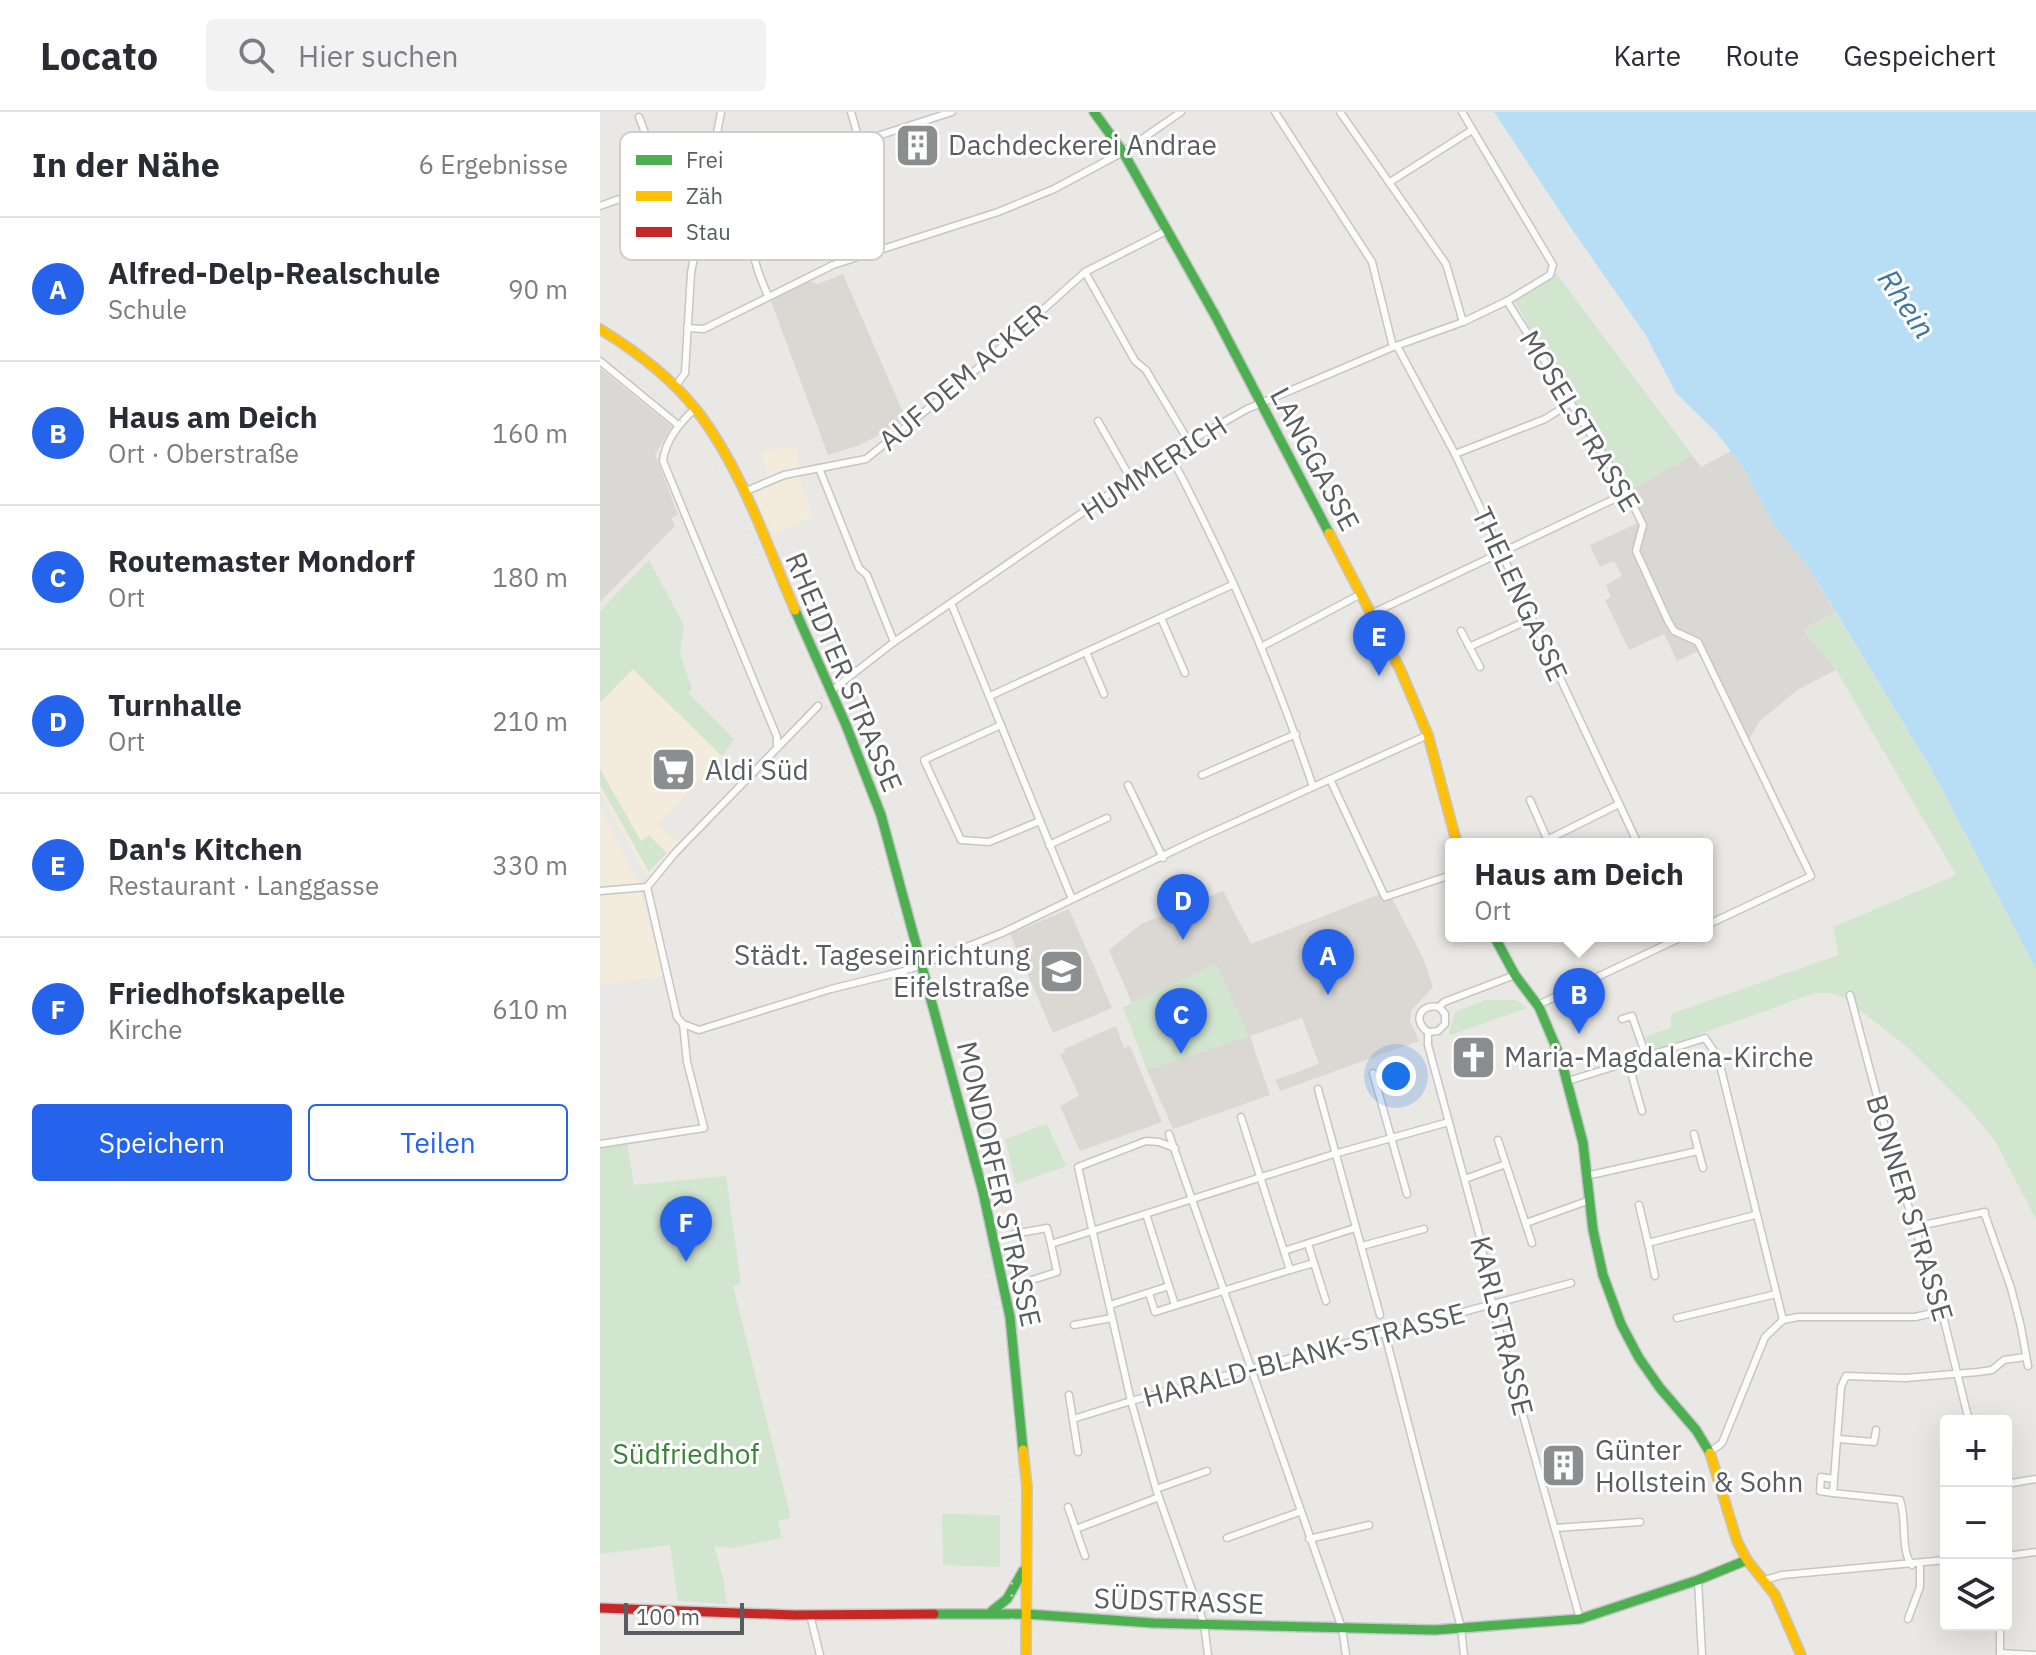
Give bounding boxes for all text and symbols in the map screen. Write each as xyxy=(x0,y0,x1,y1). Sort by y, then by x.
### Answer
search box xyxy=(206,19,766,91)
text: Locato xyxy=(40,31,158,80)
icon: search xyxy=(234,33,278,77)
text: Hier suchen xyxy=(298,36,459,75)
text: Karte xyxy=(1613,37,1681,74)
text: Route xyxy=(1725,37,1799,74)
text: Gespeichert xyxy=(1843,37,1996,74)
building icon: Dachdeckerei Andrae xyxy=(893,121,941,169)
place label: Dachdeckerei Andrae xyxy=(948,126,1217,163)
legend xyxy=(620,132,884,260)
text: In der Nähe xyxy=(32,142,220,186)
text: Frei xyxy=(686,145,723,174)
text: 6 Ergebnisse xyxy=(419,147,568,181)
text: Zäh xyxy=(686,181,723,210)
text: Stau xyxy=(686,217,731,246)
text: Alfred-Delp-Realschule xyxy=(108,253,440,292)
water label: Rhein xyxy=(1870,261,1945,346)
text: A xyxy=(49,272,67,306)
text: 90 m xyxy=(508,272,568,306)
text: Schule xyxy=(108,292,187,326)
street label: AUF DEM ACKER xyxy=(870,295,1055,458)
street label: MOSELSTRASSE xyxy=(1512,323,1649,518)
street label: LANGGASSE xyxy=(1262,380,1369,537)
text: Haus am Deich xyxy=(108,397,318,436)
street label: HUMMERICH xyxy=(1074,407,1234,529)
text: B xyxy=(49,416,67,450)
text: 160 m xyxy=(492,416,568,450)
text: Ort · Oberstraße xyxy=(108,436,299,470)
street label: THELENGASSE xyxy=(1464,501,1577,687)
text: Routemaster Mondorf xyxy=(108,541,415,580)
street label: RHEIDTER STRASSE xyxy=(777,547,912,797)
text: C xyxy=(50,560,66,594)
text: 180 m xyxy=(492,560,568,594)
text: Ort xyxy=(108,580,145,614)
pin: E xyxy=(1353,610,1405,676)
text: Turnhalle xyxy=(108,685,242,724)
text: D xyxy=(49,704,67,738)
text: 210 m xyxy=(492,704,568,738)
text: Ort xyxy=(108,724,145,758)
supermarket icon: Aldi Süd xyxy=(650,746,698,794)
place label: Aldi Süd xyxy=(705,751,809,788)
text: Dan's Kitchen xyxy=(108,829,303,868)
popup xyxy=(1445,838,1713,942)
text: E xyxy=(50,848,66,882)
text: 330 m xyxy=(492,848,568,882)
text: Haus am Deich xyxy=(1474,854,1684,893)
text: Restaurant · Langgasse xyxy=(108,868,379,902)
pin: D xyxy=(1157,874,1209,940)
text: Ort xyxy=(1474,893,1511,927)
pin: A xyxy=(1302,929,1354,995)
place label: Städt. Tageseinrichtung Eifelstraße xyxy=(734,936,1030,1005)
school or university icon: Städt. Tageseinrichtung Eifelstraße xyxy=(1037,947,1085,995)
pin: B xyxy=(1553,968,1605,1034)
text: Friedhofskapelle xyxy=(108,973,345,1012)
pin: C xyxy=(1155,988,1207,1054)
text: F xyxy=(50,992,66,1026)
text: 610 m xyxy=(492,992,568,1026)
text: Kirche xyxy=(108,1012,183,1046)
church icon: Maria-Magdalena-Kirche xyxy=(1449,1033,1497,1081)
street label: MONDORFER STRASSE xyxy=(949,1038,1050,1330)
place label: Maria-Magdalena-Kirche xyxy=(1504,1038,1814,1075)
your location xyxy=(1376,1056,1416,1096)
street label: BONNER STRASSE xyxy=(1858,1090,1963,1326)
button: Speichern xyxy=(32,1104,292,1181)
button: Teilen xyxy=(308,1104,568,1181)
pin: F xyxy=(660,1196,712,1262)
street label: KARLSTRASSE xyxy=(1462,1232,1543,1420)
street label: HARALD-BLANK-STRASSE xyxy=(1139,1294,1469,1415)
map controls xyxy=(1940,1415,2012,1631)
button: + xyxy=(1940,1415,2012,1487)
place label: Günter Hollstein & Sohn xyxy=(1595,1431,1803,1500)
park label: Südfriedhof xyxy=(613,1435,759,1472)
building icon: Günter Hollstein & Sohn xyxy=(1540,1442,1588,1490)
button: − xyxy=(1940,1487,2012,1559)
button: layers xyxy=(1940,1559,2012,1631)
street label: SÜDSTRASSE xyxy=(1093,1579,1265,1622)
scale bar xyxy=(624,1599,744,1635)
text: 100 m xyxy=(636,1602,700,1631)

